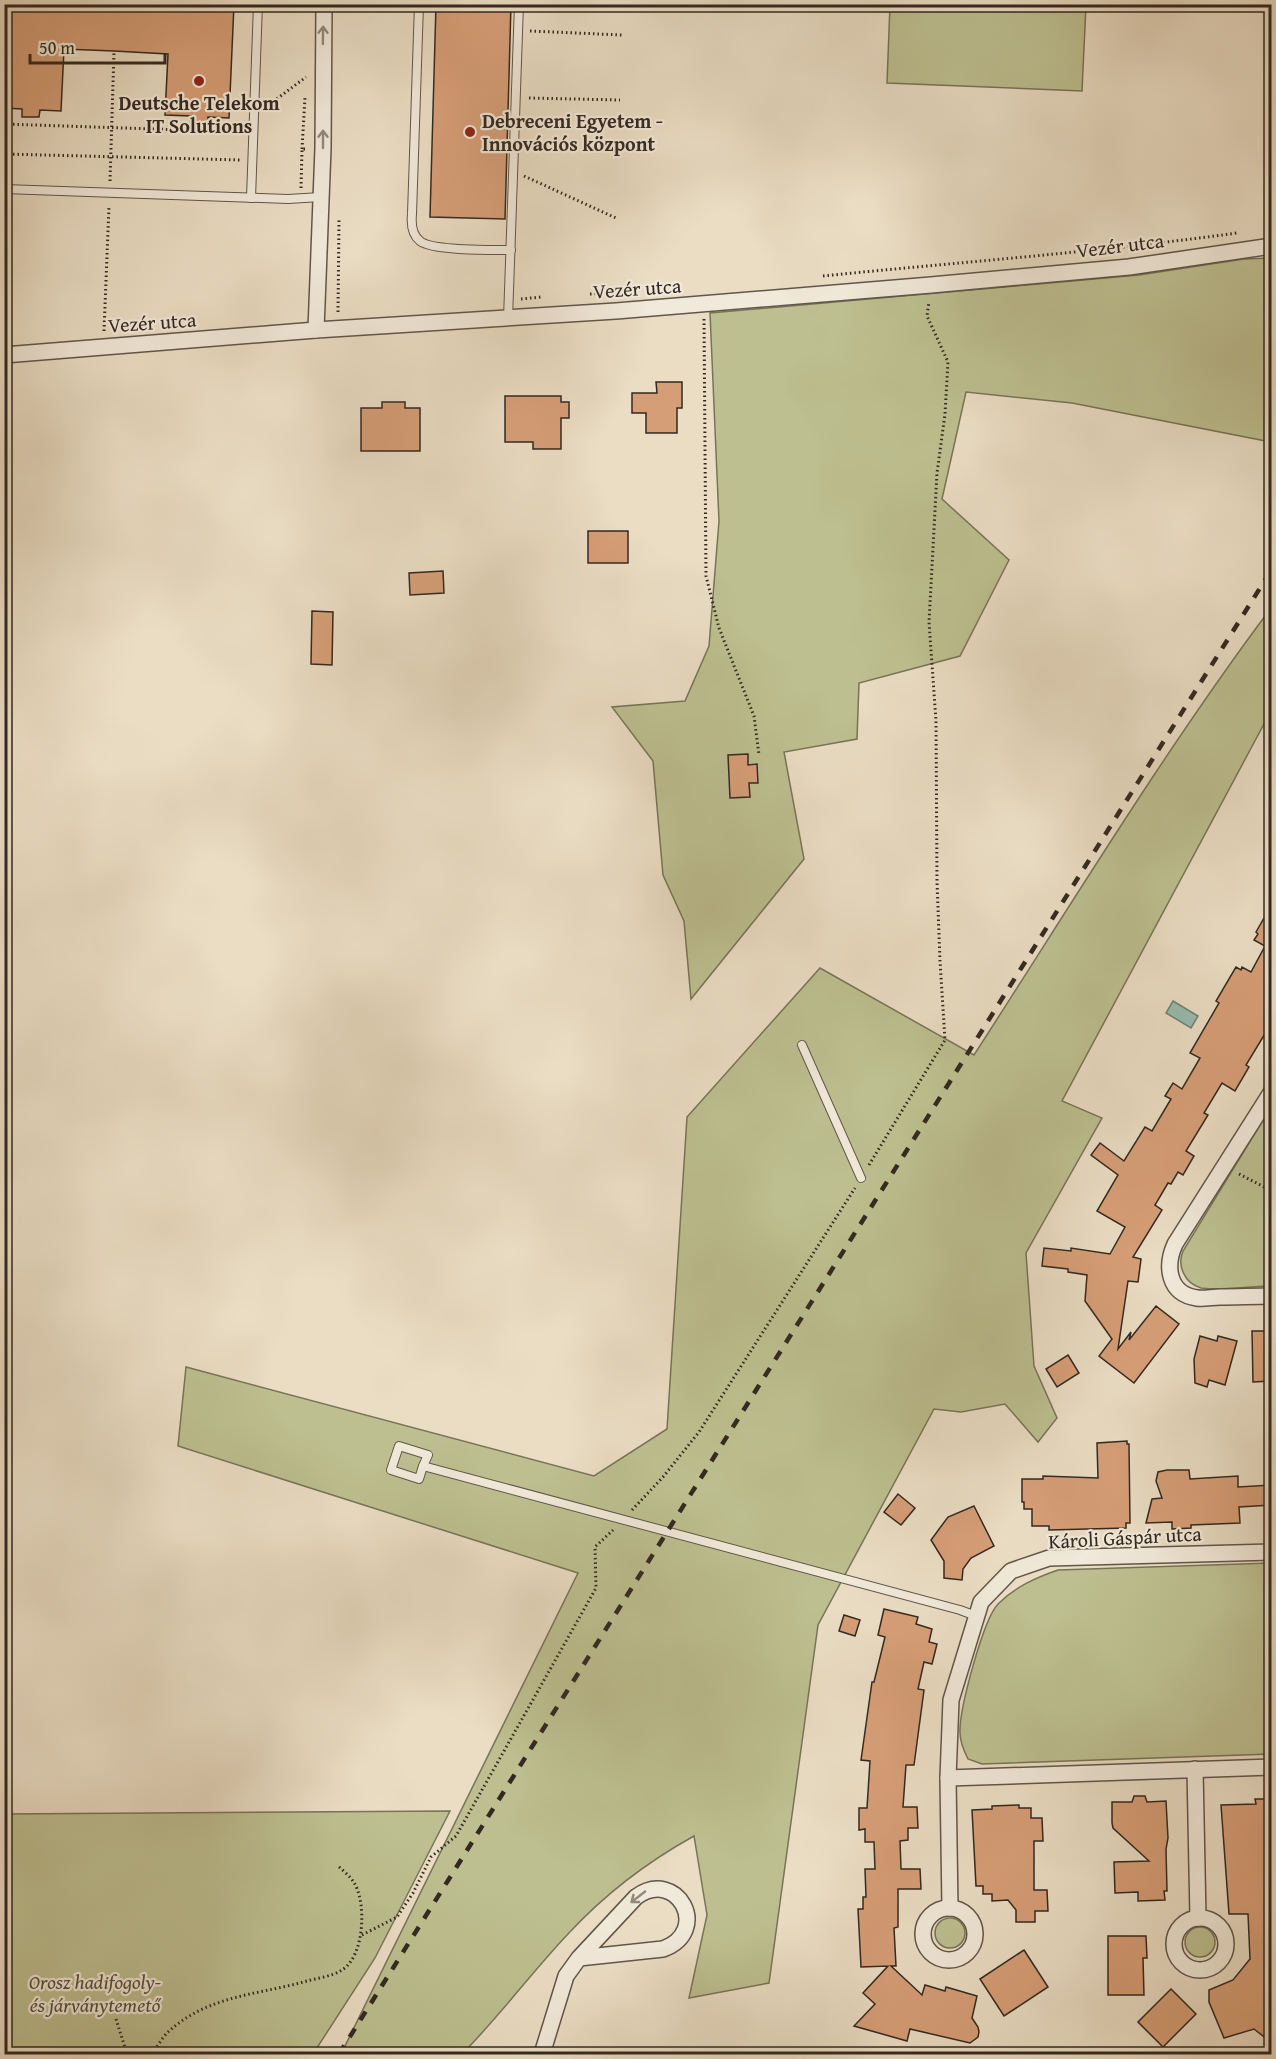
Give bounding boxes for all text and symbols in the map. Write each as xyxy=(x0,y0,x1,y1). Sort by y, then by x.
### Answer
one-way arrow xyxy=(317,25,329,45)
scale bar xyxy=(30,27,165,65)
text: 50 m xyxy=(39,34,75,61)
marker: Deutsche Telekom IT Solutions xyxy=(192,74,206,88)
place label: Deutsche Telekom IT Solutions xyxy=(118,88,280,140)
place label: Debreceni Egyetem - Innovációs központ xyxy=(482,106,663,158)
marker: Debreceni Egyetem - Innovációs központ xyxy=(463,125,477,139)
one-way arrow xyxy=(317,129,329,149)
street label: Vezér utca xyxy=(1074,225,1166,265)
street label: Vezér utca xyxy=(592,270,683,306)
street label: Vezér utca xyxy=(107,304,198,340)
street label: Károli Gáspár utca xyxy=(1048,1518,1203,1555)
one-way arrow xyxy=(630,1890,646,1903)
park label: Orosz hadifogoly- és járványtemető xyxy=(29,1967,162,2019)

